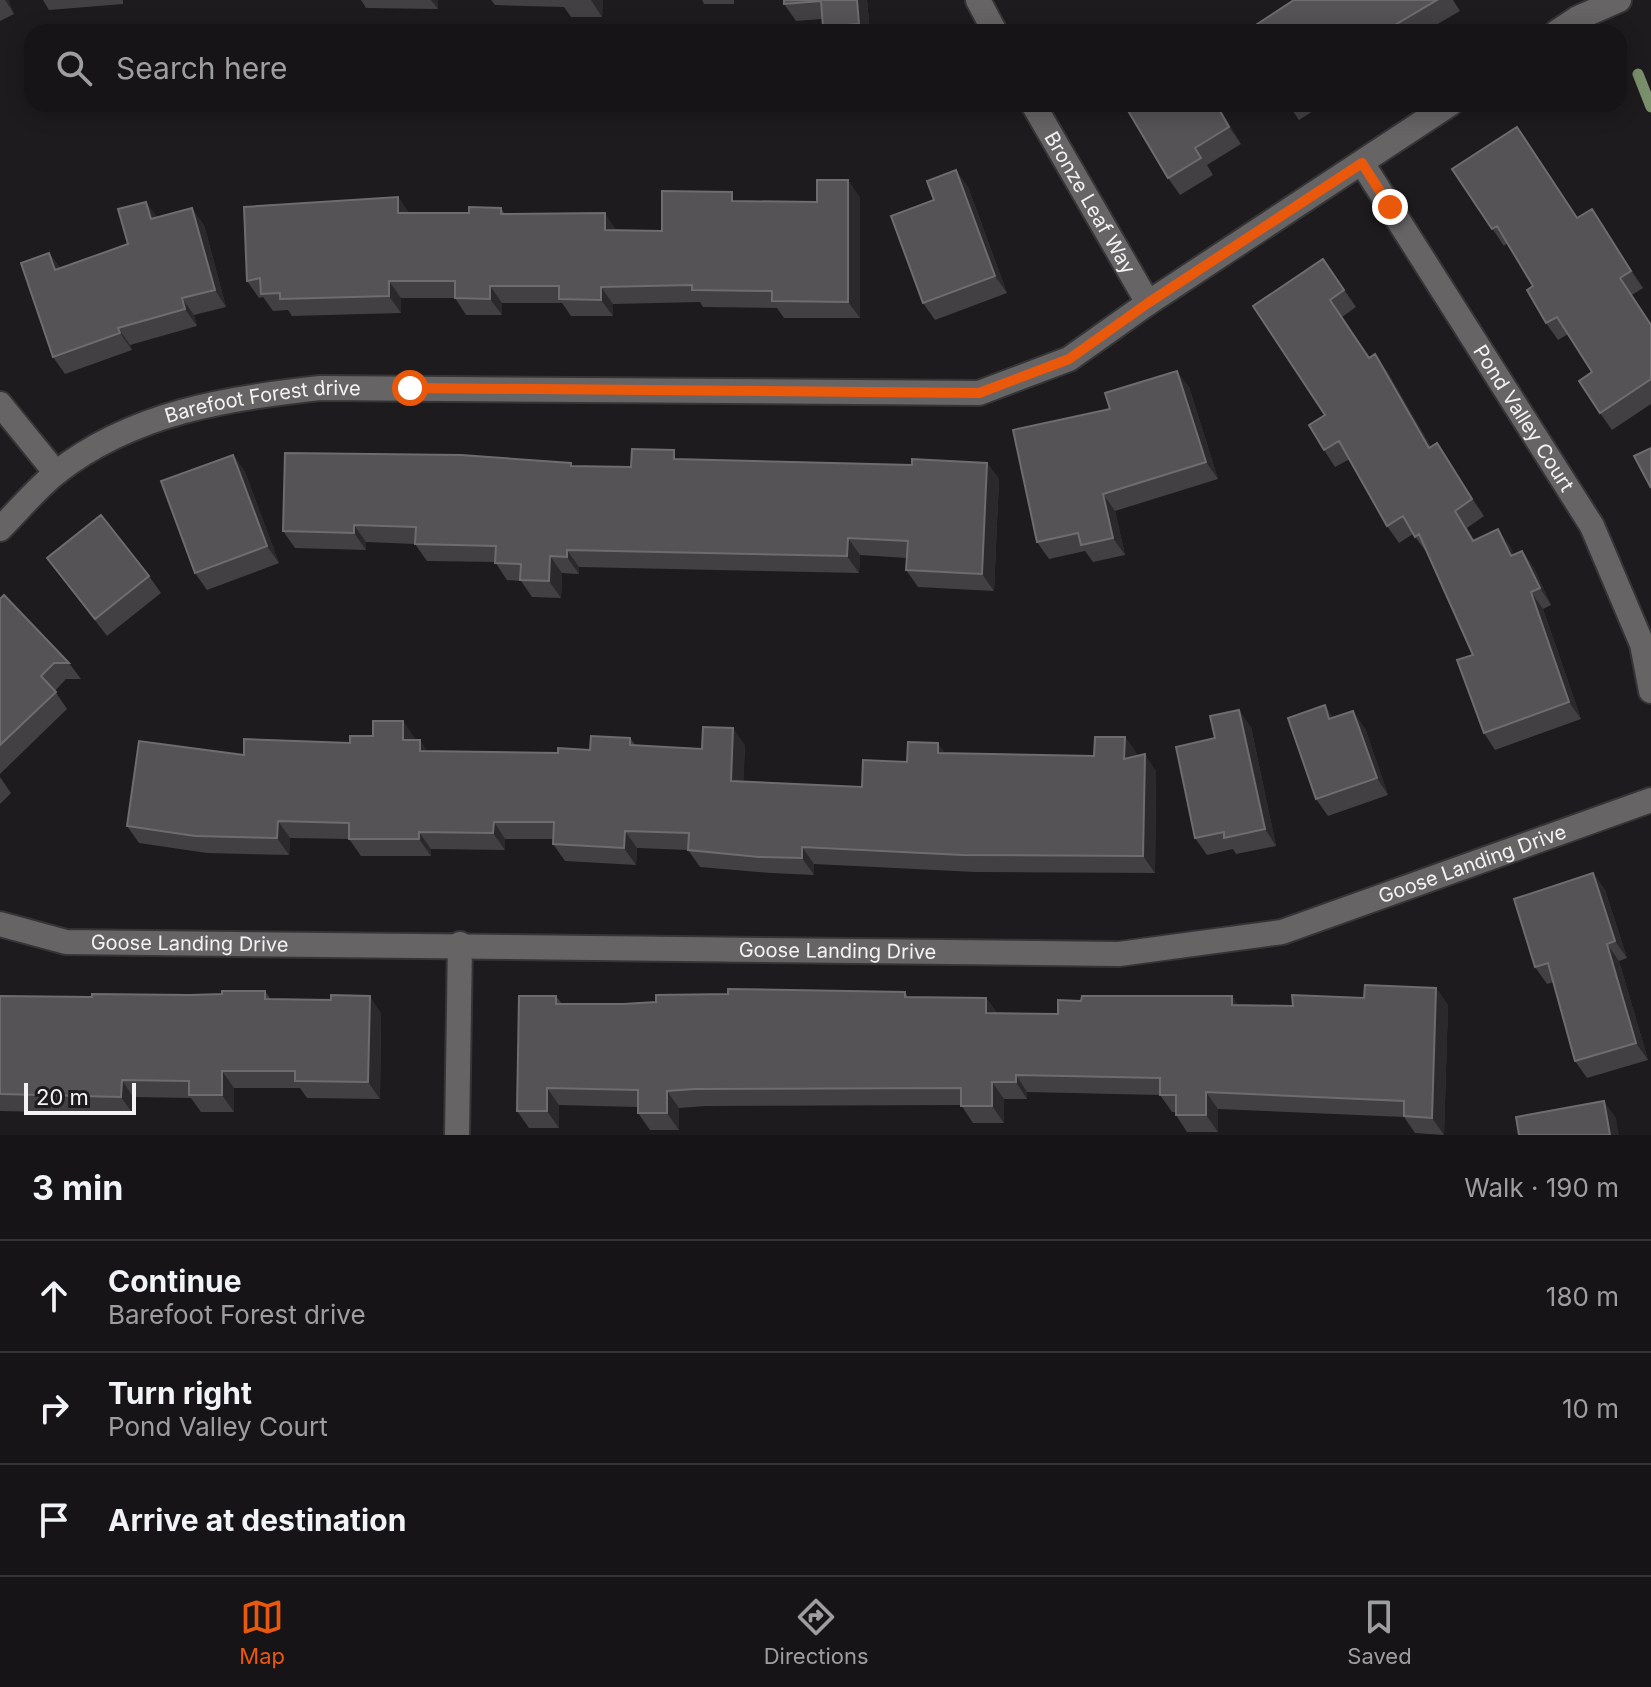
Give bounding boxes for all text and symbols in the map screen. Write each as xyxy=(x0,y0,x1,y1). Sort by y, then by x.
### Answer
search box xyxy=(24,24,1627,112)
icon: search xyxy=(52,46,96,90)
text: Search here xyxy=(116,50,288,86)
street label: Bronze Leaf Way xyxy=(1039,127,1141,278)
route end xyxy=(1372,189,1408,225)
street label: Pond Valley Court xyxy=(1468,340,1579,496)
route start xyxy=(392,370,428,406)
street label: Barefoot Forest drive xyxy=(162,375,361,428)
street label: Goose Landing Drive xyxy=(1375,819,1569,909)
street label: Goose Landing Drive xyxy=(91,930,289,957)
street label: Goose Landing Drive xyxy=(739,938,936,964)
scale bar xyxy=(24,1079,136,1115)
text: 20 m xyxy=(36,1084,89,1110)
text: 3 min xyxy=(32,1167,123,1208)
text: Walk · 190 m xyxy=(1464,1172,1619,1203)
text: Continue xyxy=(108,1263,242,1299)
icon: ahead xyxy=(32,1274,76,1318)
text: 180 m xyxy=(1546,1281,1619,1312)
text: Barefoot Forest drive xyxy=(108,1299,366,1330)
text: Turn right xyxy=(108,1375,252,1411)
icon: right xyxy=(32,1386,76,1430)
text: 10 m xyxy=(1562,1393,1619,1424)
text: Pond Valley Court xyxy=(108,1411,328,1442)
icon: arrive xyxy=(32,1498,76,1542)
text: Arrive at destination xyxy=(108,1502,406,1538)
tab: Map xyxy=(239,1595,285,1669)
tab: Directions xyxy=(764,1595,869,1669)
tab: Saved xyxy=(1347,1595,1412,1669)

